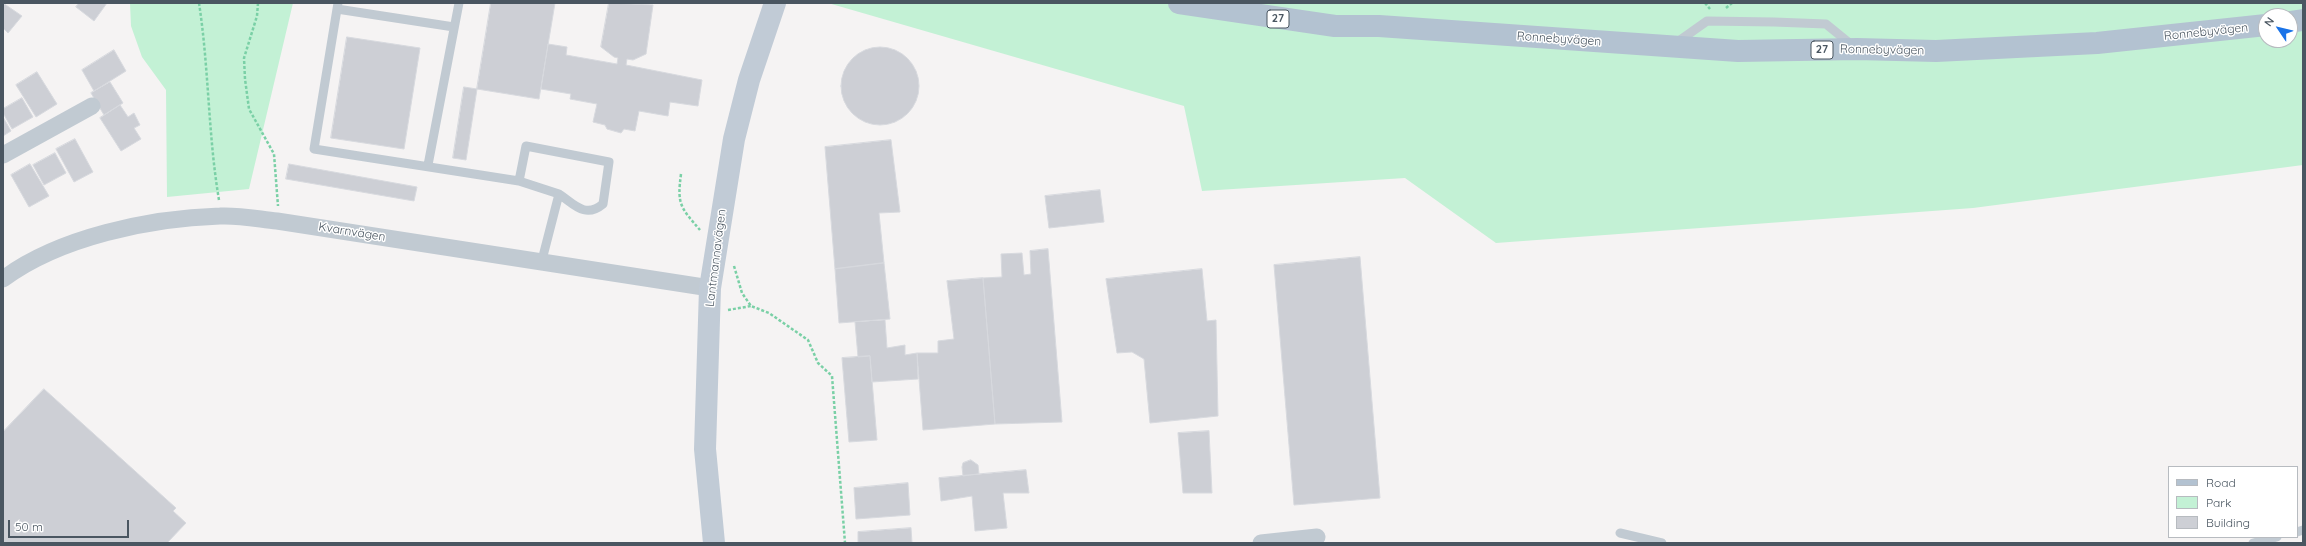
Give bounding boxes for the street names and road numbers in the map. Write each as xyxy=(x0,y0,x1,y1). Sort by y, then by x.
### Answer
road number: 27 xyxy=(1267,10,1289,28)
street label: Ronnebyvägen xyxy=(2163,20,2249,44)
street label: Ronnebyvägen xyxy=(1516,29,1602,49)
road number: 27 xyxy=(1811,41,1833,59)
street label: Ronnebyvägen xyxy=(1840,42,1924,58)
street label: Lantmannavägen xyxy=(703,208,729,308)
street label: Kvarnvägen xyxy=(317,220,387,244)

